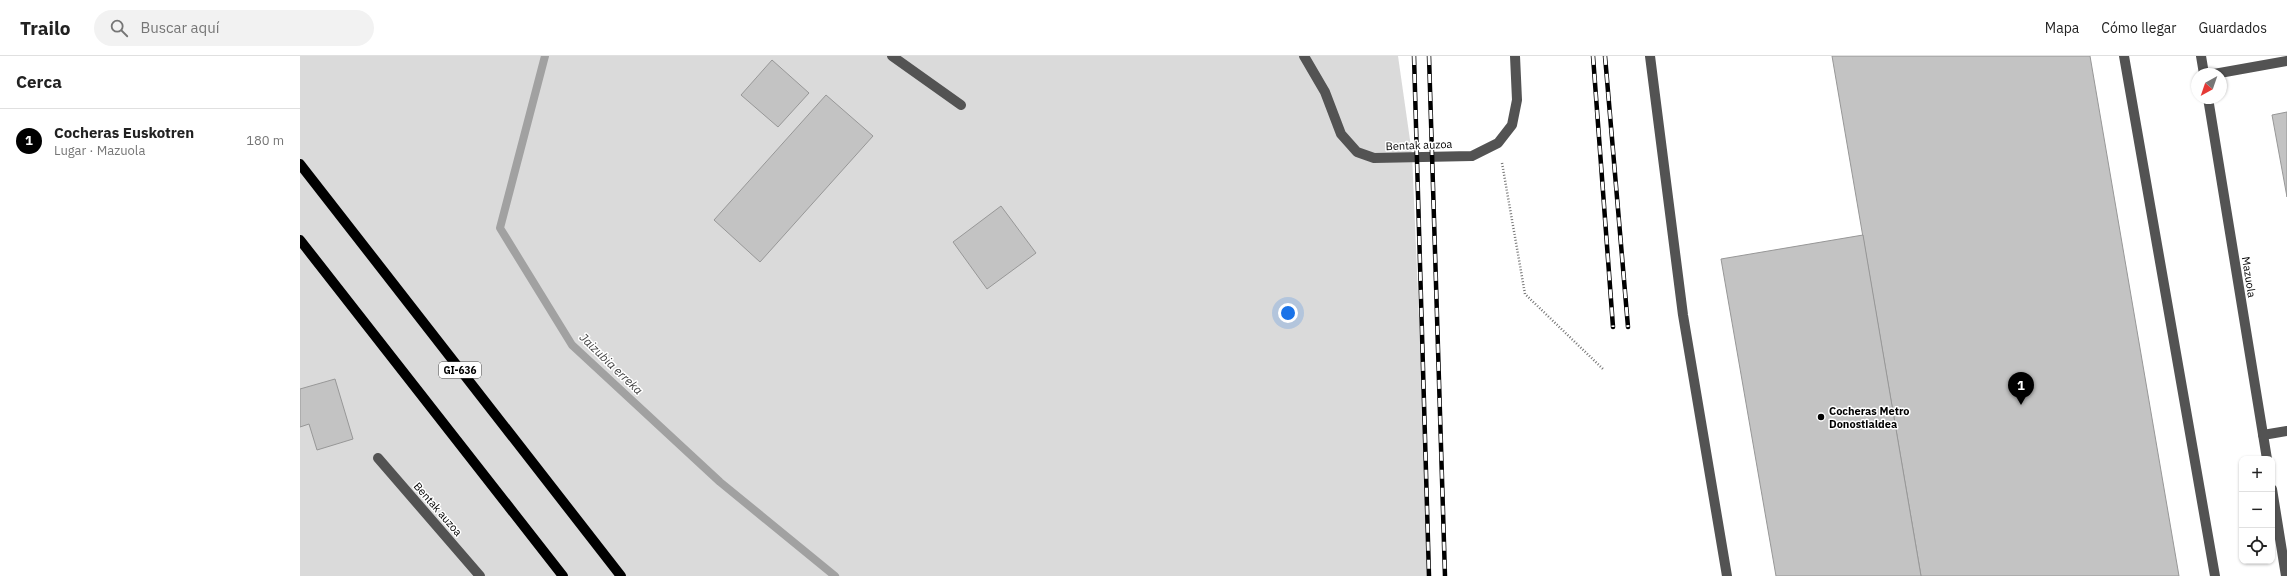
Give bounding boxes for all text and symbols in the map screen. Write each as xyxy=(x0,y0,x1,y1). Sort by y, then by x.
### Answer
search box xyxy=(94,10,374,46)
text: Trailo xyxy=(20,16,70,40)
icon: search xyxy=(108,17,130,39)
text: Buscar aquí xyxy=(140,18,220,37)
text: Mapa xyxy=(2045,19,2079,37)
text: Cómo llegar xyxy=(2101,19,2176,37)
text: Guardados xyxy=(2198,19,2267,37)
north arrow xyxy=(2191,68,2227,104)
text: Cerca xyxy=(16,71,62,93)
text: Cocheras Euskotren xyxy=(54,123,194,142)
text: 1 xyxy=(25,132,33,149)
text: 180 m xyxy=(246,132,284,149)
street label: Bentak auzoa xyxy=(1385,137,1453,153)
text: Lugar · Mazuola xyxy=(54,142,145,159)
street label: Mazuola xyxy=(2239,256,2259,299)
your location xyxy=(1278,303,1298,323)
water label: Jaizubia erreka xyxy=(577,330,646,398)
road number: GI-636 xyxy=(439,362,481,378)
pin: 1 xyxy=(2008,372,2034,405)
place label: Cocheras Metro Donostialdea xyxy=(1829,404,1909,431)
marker: Cocheras Metro Donostialdea xyxy=(1816,412,1826,422)
map controls xyxy=(2239,456,2275,564)
button: + xyxy=(2239,456,2275,492)
street label: Bentak auzoa xyxy=(411,479,465,539)
button: − xyxy=(2239,492,2275,528)
button: locate xyxy=(2239,528,2275,564)

